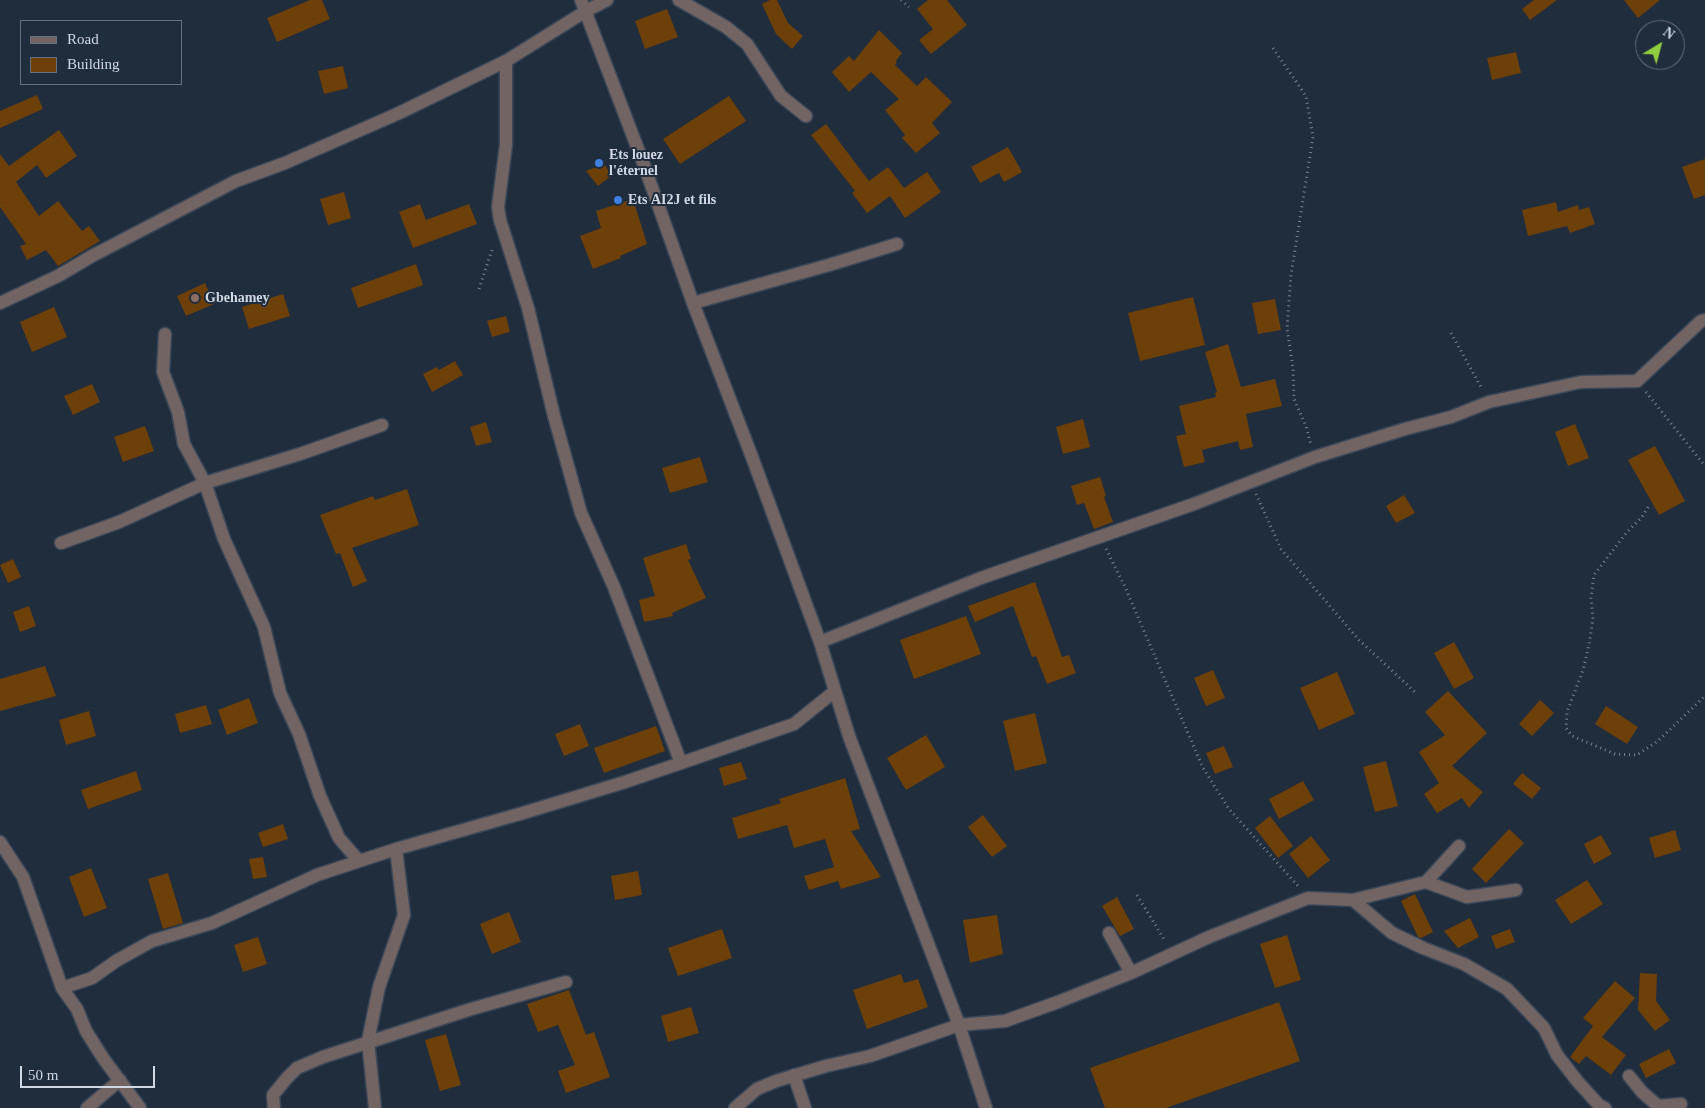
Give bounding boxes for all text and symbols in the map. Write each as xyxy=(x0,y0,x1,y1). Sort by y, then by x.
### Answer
legend xyxy=(20,20,182,85)
north arrow xyxy=(1635,20,1685,70)
text: N xyxy=(1660,24,1677,42)
text: Road xyxy=(67,31,99,47)
text: Building xyxy=(67,56,120,72)
place label: Ets louez l'éternel xyxy=(609,147,663,180)
marker: Ets louez l'éternel xyxy=(593,157,605,169)
place label: Ets AI2J et fils xyxy=(628,192,716,208)
marker: Ets AI2J et fils xyxy=(612,194,624,206)
place label: Gbehamey xyxy=(205,290,270,306)
marker: Gbehamey xyxy=(189,292,201,304)
scale bar xyxy=(22,1056,158,1088)
text: 50 m xyxy=(28,1067,58,1083)

